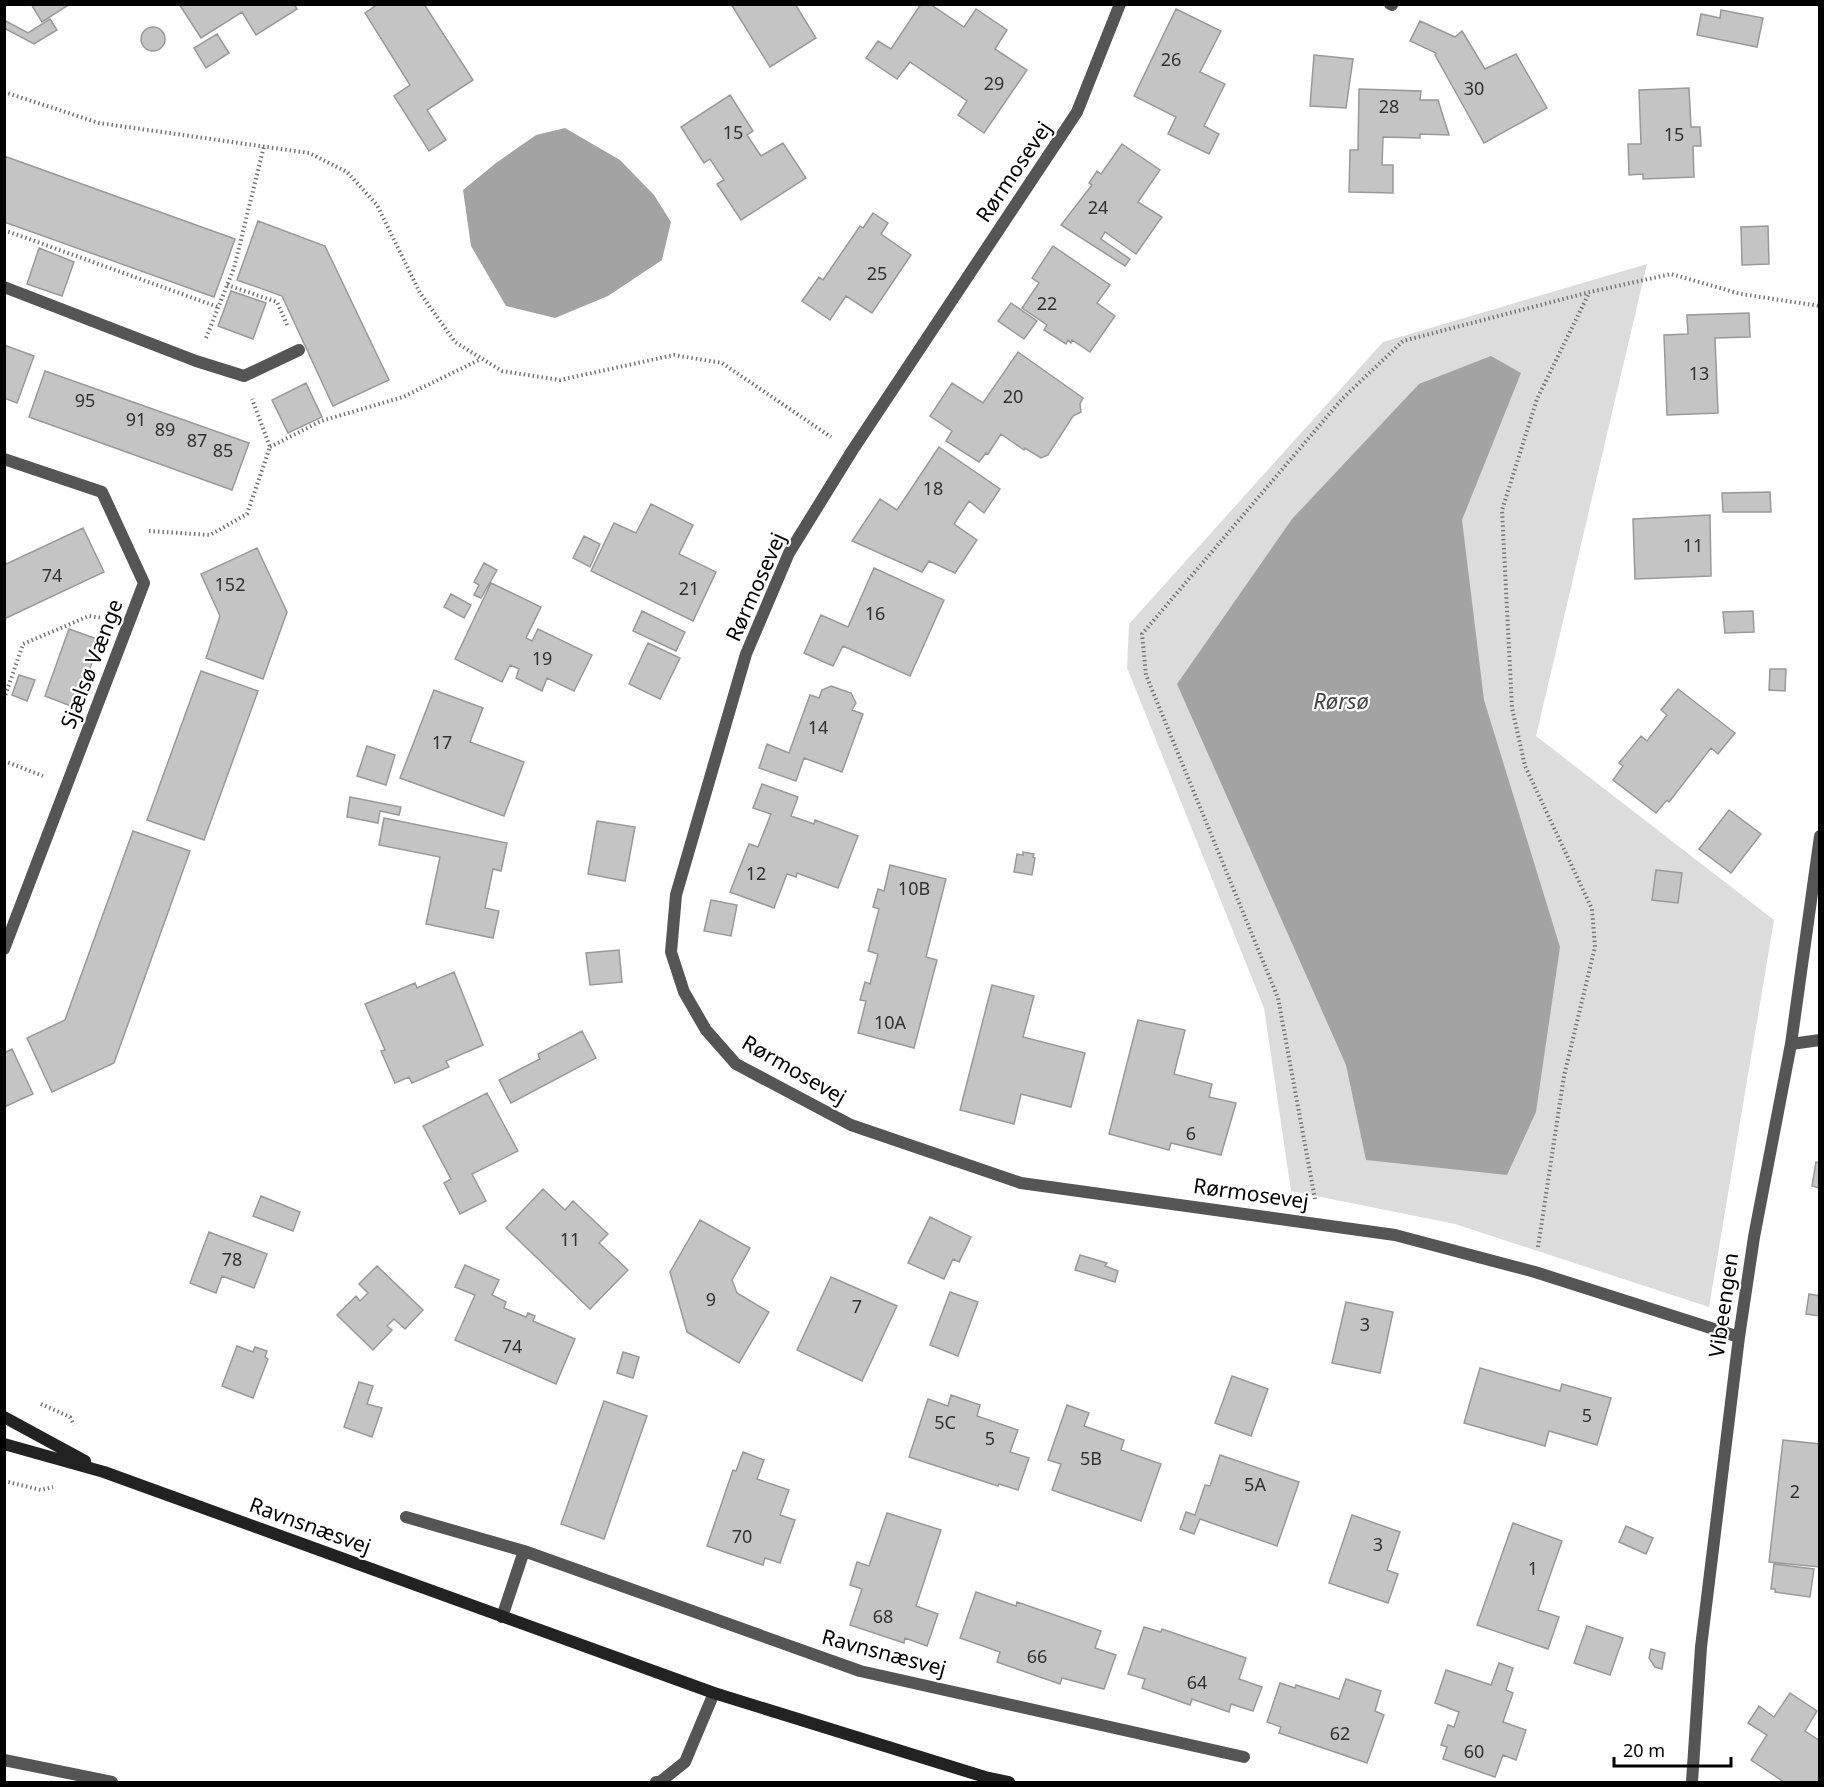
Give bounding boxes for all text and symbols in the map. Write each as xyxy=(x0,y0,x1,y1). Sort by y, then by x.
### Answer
house number: 26 xyxy=(1161,47,1181,71)
house number: 29 xyxy=(984,71,1004,95)
house number: 30 xyxy=(1464,76,1484,100)
house number: 28 xyxy=(1379,94,1399,118)
street label: Rørmosevej xyxy=(969,115,1057,227)
house number: 15 xyxy=(723,120,743,144)
house number: 15 xyxy=(1664,122,1684,146)
house number: 24 xyxy=(1088,195,1108,219)
house number: 25 xyxy=(867,261,887,285)
house number: 22 xyxy=(1037,291,1057,315)
house number: 13 xyxy=(1689,361,1709,385)
house number: 20 xyxy=(1003,384,1023,408)
house number: 95 xyxy=(75,388,95,412)
house number: 91 xyxy=(126,407,146,431)
house number: 89 xyxy=(155,417,175,441)
house number: 87 xyxy=(187,428,207,452)
house number: 85 xyxy=(213,438,233,462)
house number: 18 xyxy=(923,476,943,500)
street label: Rørmosevej xyxy=(719,528,792,645)
house number: 11 xyxy=(1683,533,1703,557)
house number: 74 xyxy=(42,563,62,587)
house number: 152 xyxy=(215,572,245,596)
house number: 21 xyxy=(679,576,699,600)
street label: Sjælsø Vænge xyxy=(53,595,129,733)
house number: 16 xyxy=(865,601,885,625)
house number: 19 xyxy=(532,646,552,670)
water label: Rørsø xyxy=(1313,685,1369,715)
house number: 14 xyxy=(808,715,828,739)
house number: 17 xyxy=(432,730,452,754)
house number: 12 xyxy=(746,861,766,885)
house number: 10B xyxy=(898,876,930,900)
house number: 10A xyxy=(874,1010,907,1034)
street label: Rørmosevej xyxy=(737,1028,852,1110)
house number: 6 xyxy=(1186,1121,1196,1145)
street label: Rørmosevej xyxy=(1192,1171,1311,1215)
house number: 11 xyxy=(560,1227,580,1251)
house number: 78 xyxy=(222,1247,242,1271)
street label: Vibeengen xyxy=(1702,1251,1744,1359)
house number: 9 xyxy=(706,1287,716,1311)
house number: 7 xyxy=(852,1294,862,1318)
house number: 3 xyxy=(1360,1312,1370,1336)
house number: 74 xyxy=(502,1334,522,1358)
house number: 5 xyxy=(1582,1403,1592,1427)
house number: 5C xyxy=(934,1410,956,1434)
house number: 5 xyxy=(985,1426,995,1450)
house number: 5B xyxy=(1080,1446,1102,1470)
house number: 5A xyxy=(1244,1472,1266,1496)
house number: 2 xyxy=(1790,1479,1800,1503)
street label: Ravnsnæsvej xyxy=(246,1490,375,1560)
house number: 70 xyxy=(732,1524,752,1548)
house number: 3 xyxy=(1373,1532,1383,1556)
house number: 1 xyxy=(1528,1556,1538,1580)
house number: 68 xyxy=(873,1604,893,1628)
street label: Ravnsnæsvej xyxy=(819,1622,950,1682)
house number: 66 xyxy=(1027,1644,1047,1668)
house number: 64 xyxy=(1187,1670,1207,1694)
house number: 62 xyxy=(1330,1721,1350,1745)
scale bar xyxy=(1614,1730,1731,1768)
text: 20 m xyxy=(1623,1738,1665,1762)
house number: 60 xyxy=(1464,1739,1484,1763)

